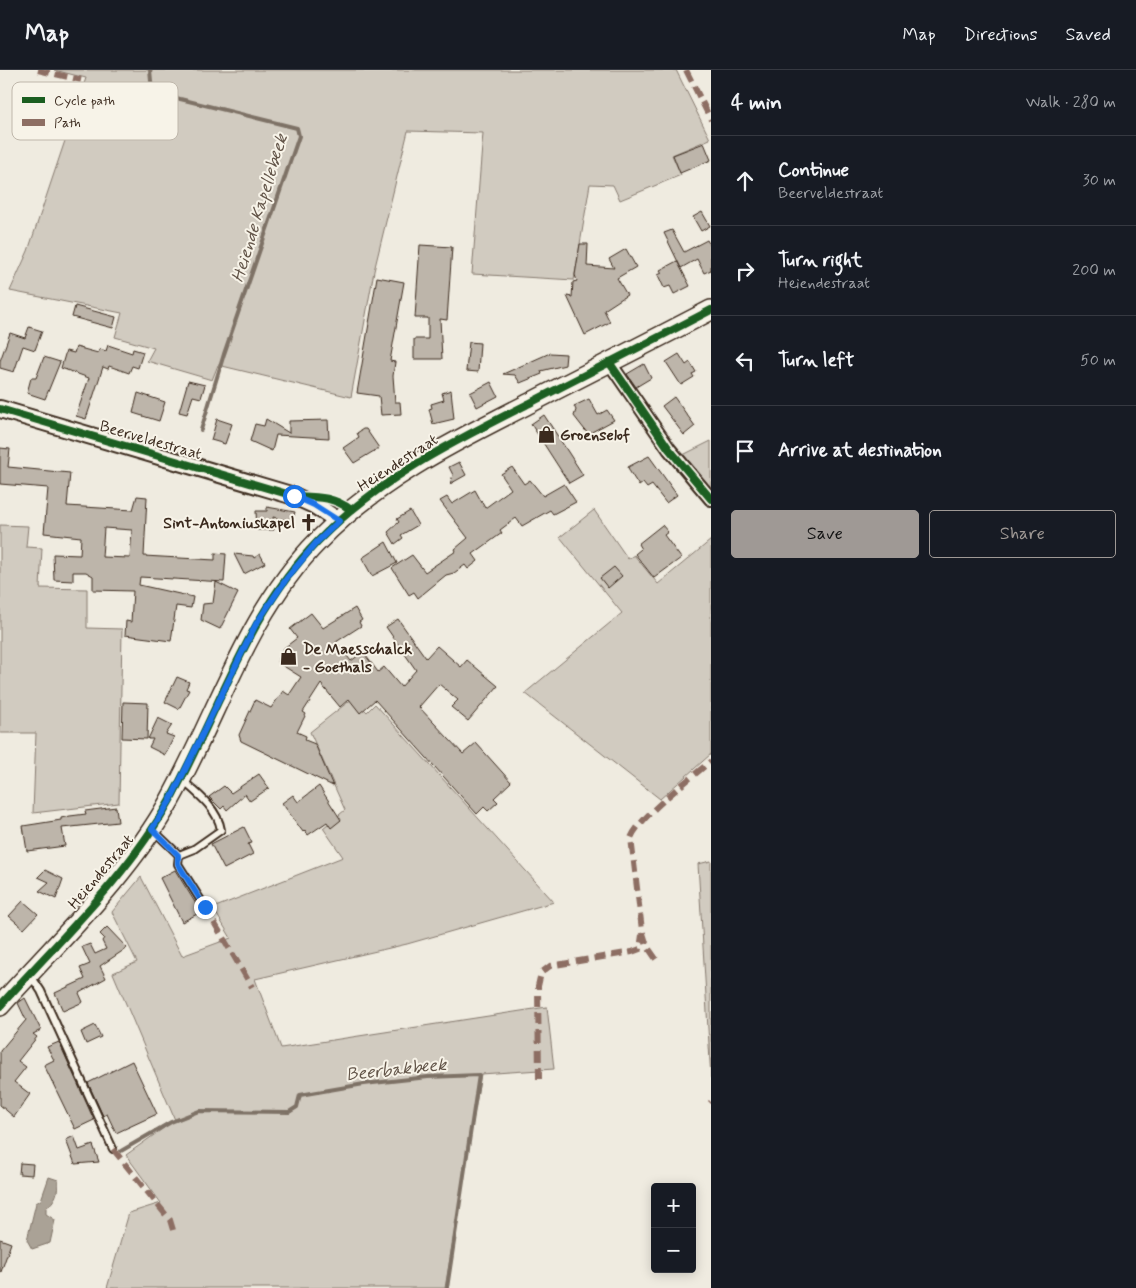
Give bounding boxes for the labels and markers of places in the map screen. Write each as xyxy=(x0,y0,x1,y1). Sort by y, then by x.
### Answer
shop icon: Groenselof xyxy=(536,424,556,444)
place label: Groenselof xyxy=(560,425,630,446)
church icon: Sint-Antoniuskapel xyxy=(299,512,319,532)
place label: Sint-Antoniuskapel xyxy=(163,513,295,534)
place label: De Maesschalck - Goethals xyxy=(303,639,412,678)
shop icon: De Maesschalck - Goethals xyxy=(279,647,299,667)

